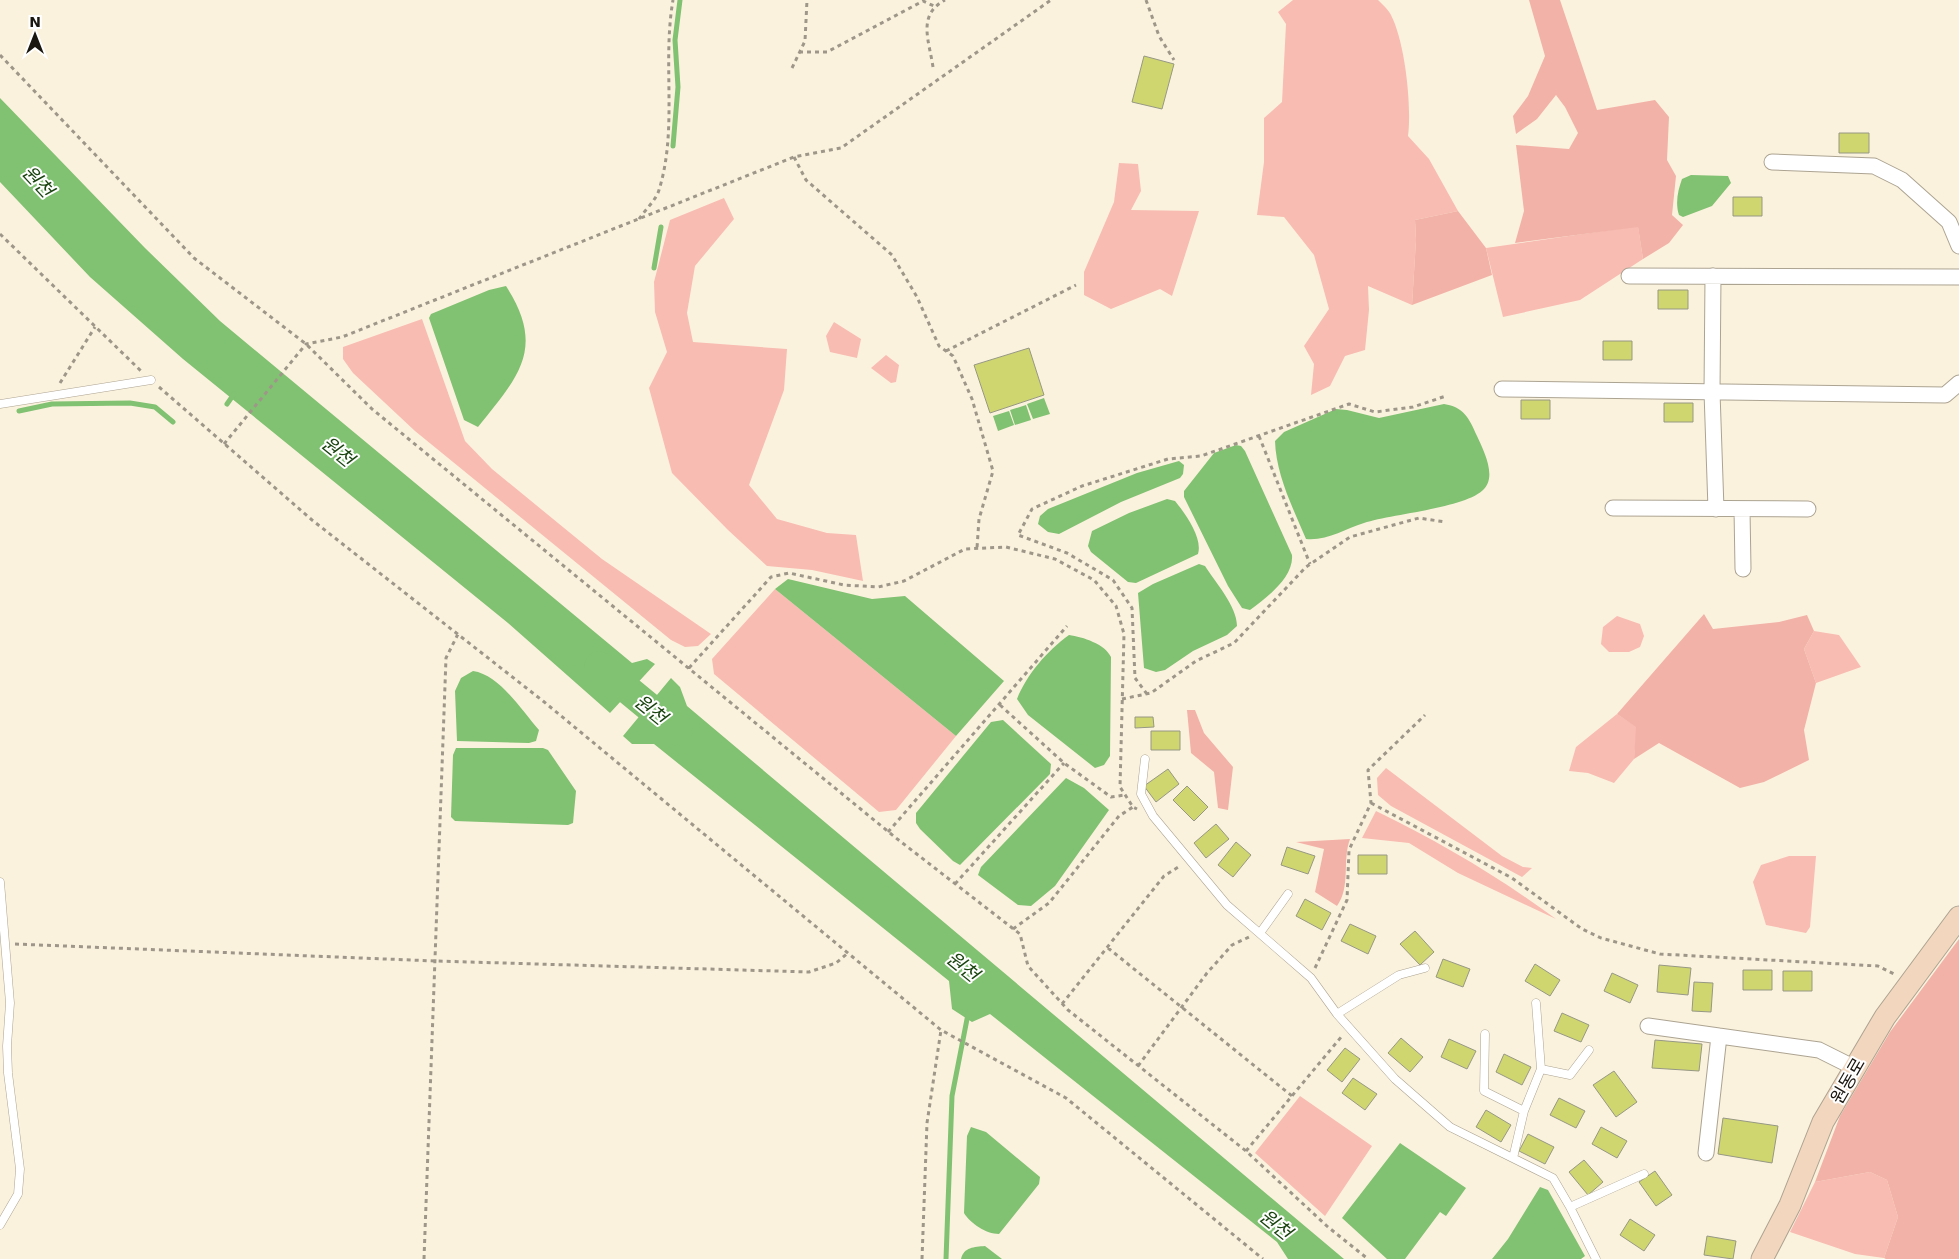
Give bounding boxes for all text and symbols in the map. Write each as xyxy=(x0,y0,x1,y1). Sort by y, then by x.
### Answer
north arrow xyxy=(10,10,60,60)
text: N xyxy=(29,14,41,30)
water label: 원천 xyxy=(18,161,59,202)
water label: 원천 xyxy=(317,431,360,472)
water label: 원천 xyxy=(630,689,673,730)
water label: 원천 xyxy=(942,946,985,987)
street label: 원동로 xyxy=(1826,1054,1869,1108)
water label: 원천 xyxy=(1255,1204,1298,1245)

